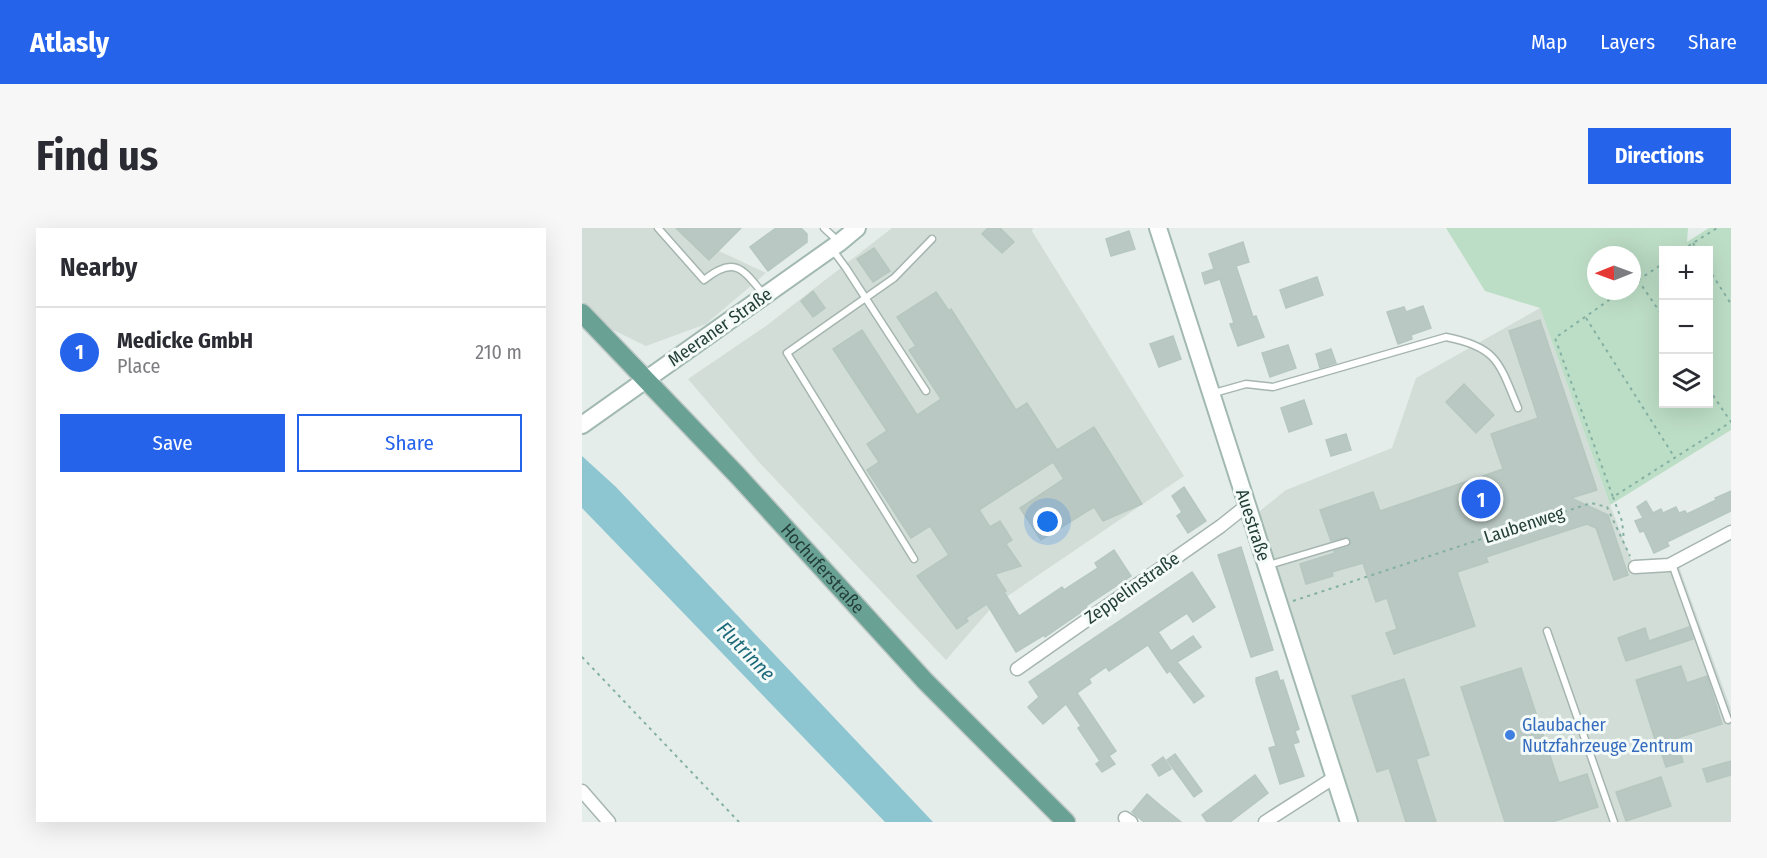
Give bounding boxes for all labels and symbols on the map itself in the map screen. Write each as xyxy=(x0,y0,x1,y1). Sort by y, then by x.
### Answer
north arrow xyxy=(1587,246,1641,300)
street label: Meeraner Straße xyxy=(664,283,776,371)
pin: 1 xyxy=(1462,476,1500,522)
street label: Auestraße xyxy=(1231,486,1275,564)
street label: Laubenweg xyxy=(1481,502,1567,548)
your location xyxy=(1033,507,1062,536)
street label: Hochuferstraße xyxy=(776,519,869,618)
street label: Zeppelinstraße xyxy=(1080,547,1184,629)
water label: Flutrinne xyxy=(712,616,780,686)
place label: Glaubacher Nutzfahrzeuge Zentrum xyxy=(1522,714,1693,757)
marker: Glaubacher Nutzfahrzeuge Zentrum xyxy=(1503,728,1517,742)

